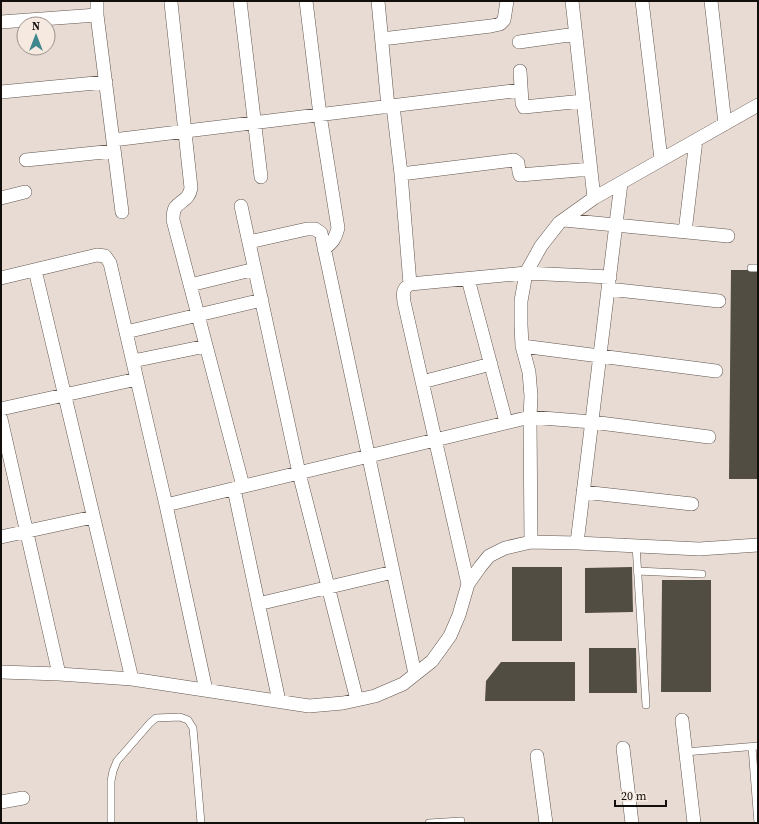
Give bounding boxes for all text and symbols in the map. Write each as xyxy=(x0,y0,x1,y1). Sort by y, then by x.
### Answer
north arrow xyxy=(16,16,56,56)
text: N xyxy=(32,19,40,34)
scale bar xyxy=(615,782,666,808)
text: 20 m xyxy=(621,788,647,804)

